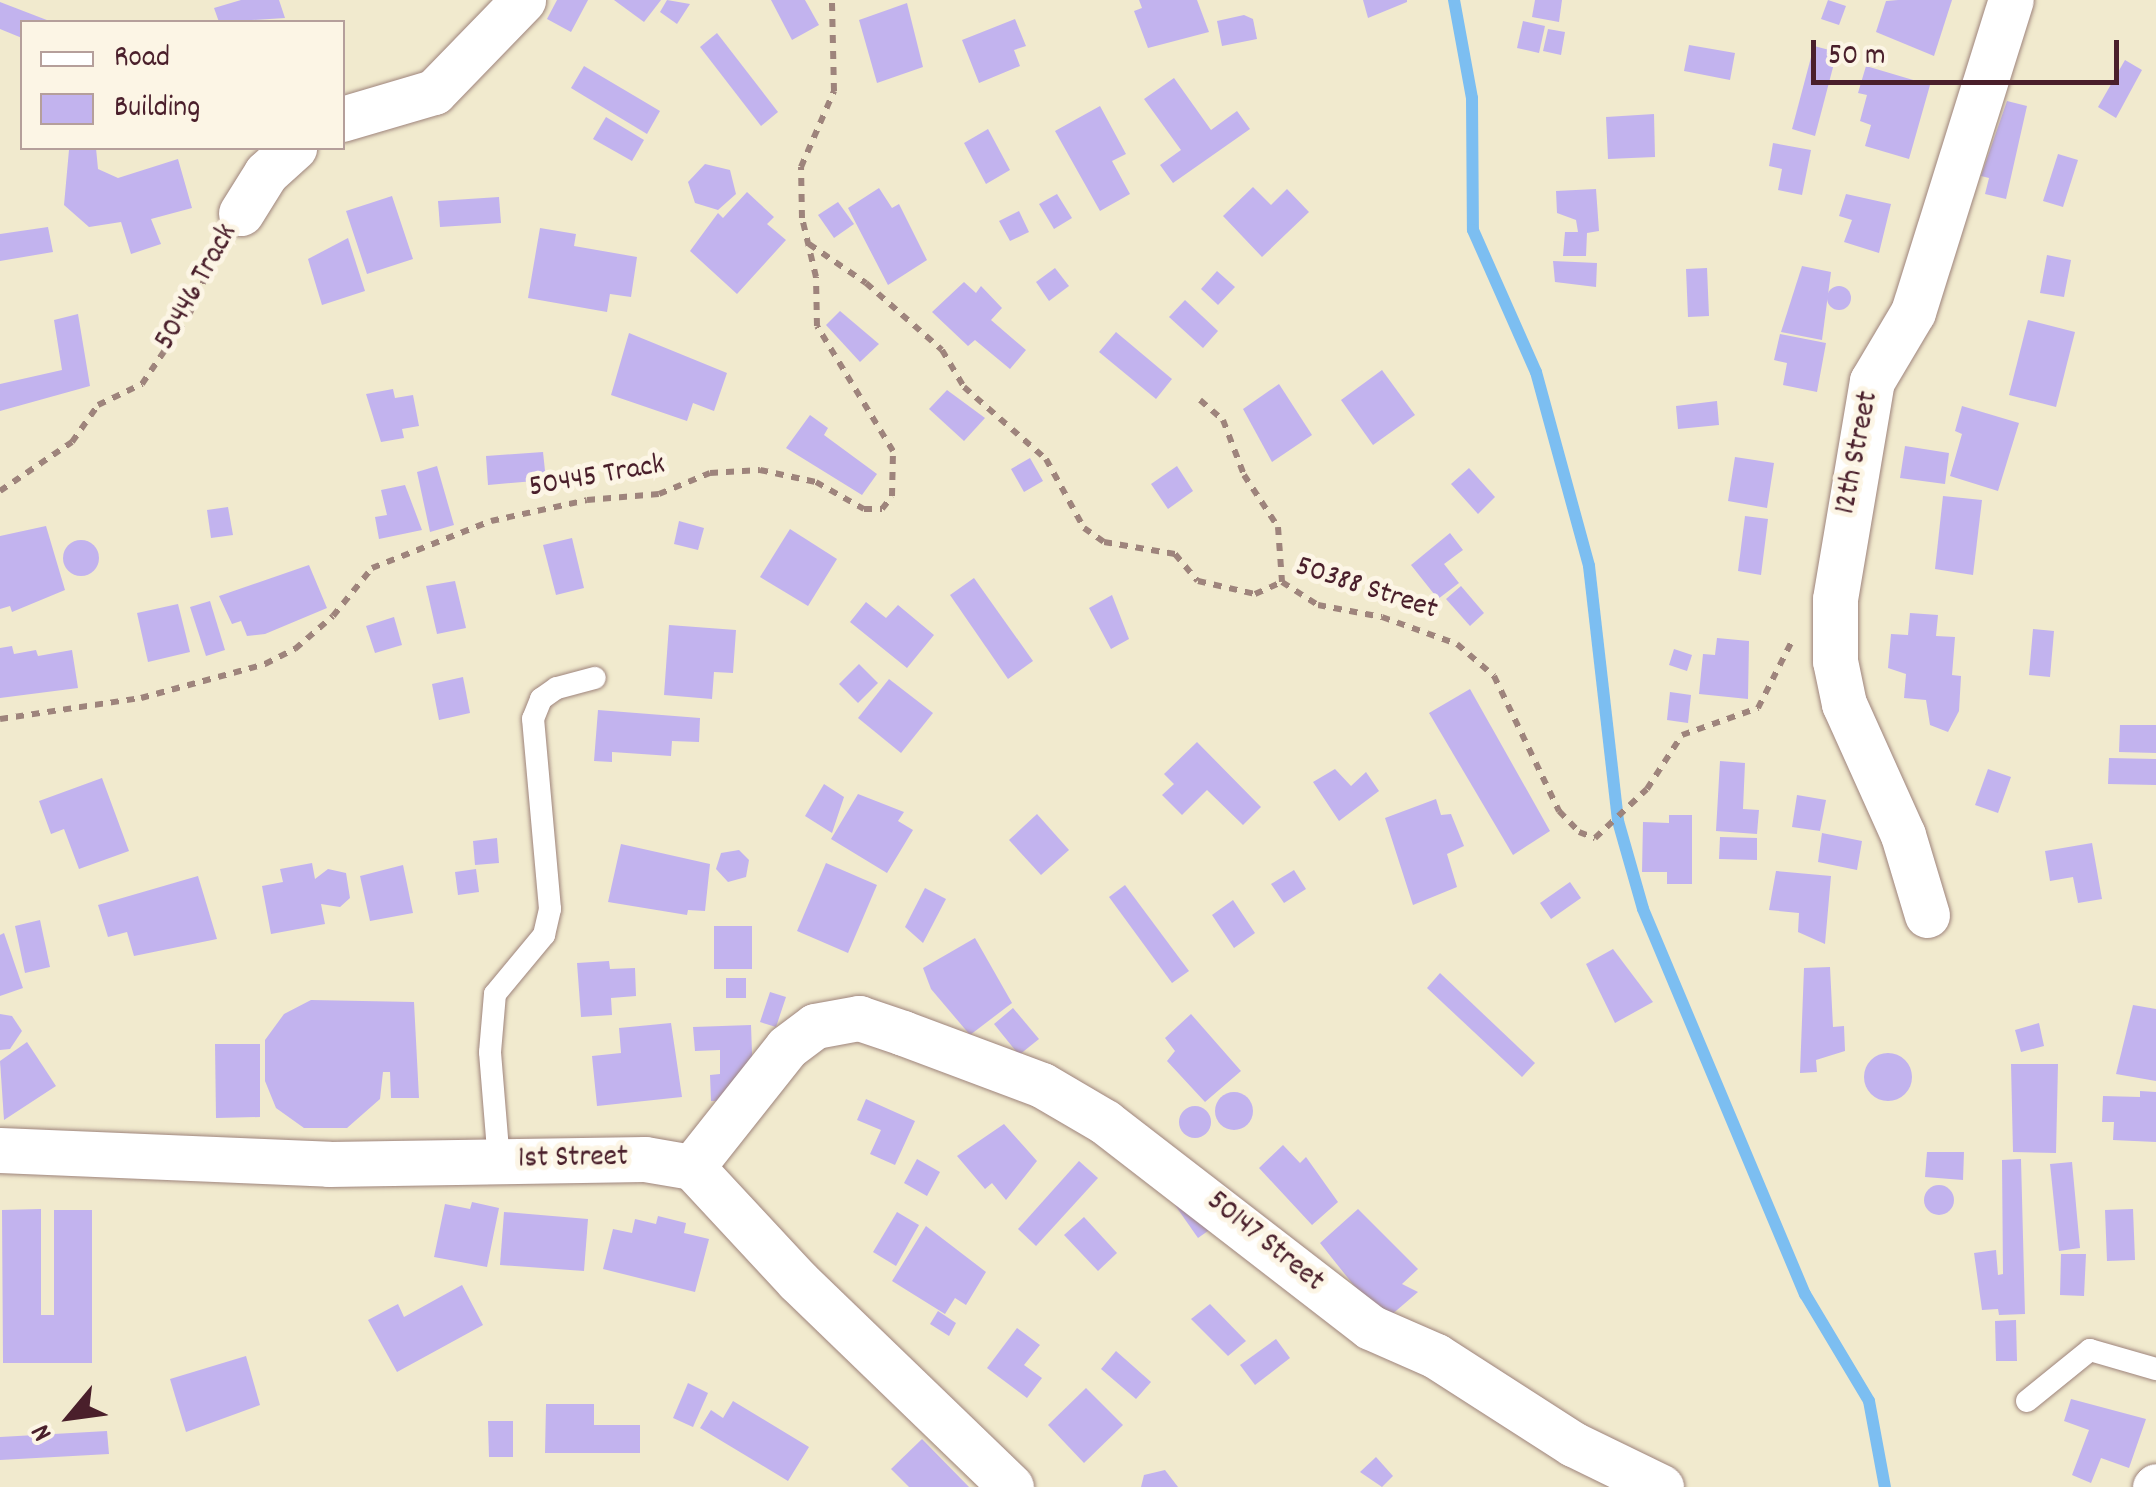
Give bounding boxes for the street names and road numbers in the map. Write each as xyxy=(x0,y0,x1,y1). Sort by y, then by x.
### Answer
street label: 50446 Track xyxy=(149,219,247,357)
street label: 12th Street xyxy=(1829,389,1889,517)
street label: 50445 Track xyxy=(526,448,668,508)
street label: 50388 Street xyxy=(1290,550,1442,630)
street label: 1st Street xyxy=(518,1141,628,1179)
street label: 50147 Street xyxy=(1198,1185,1330,1301)

